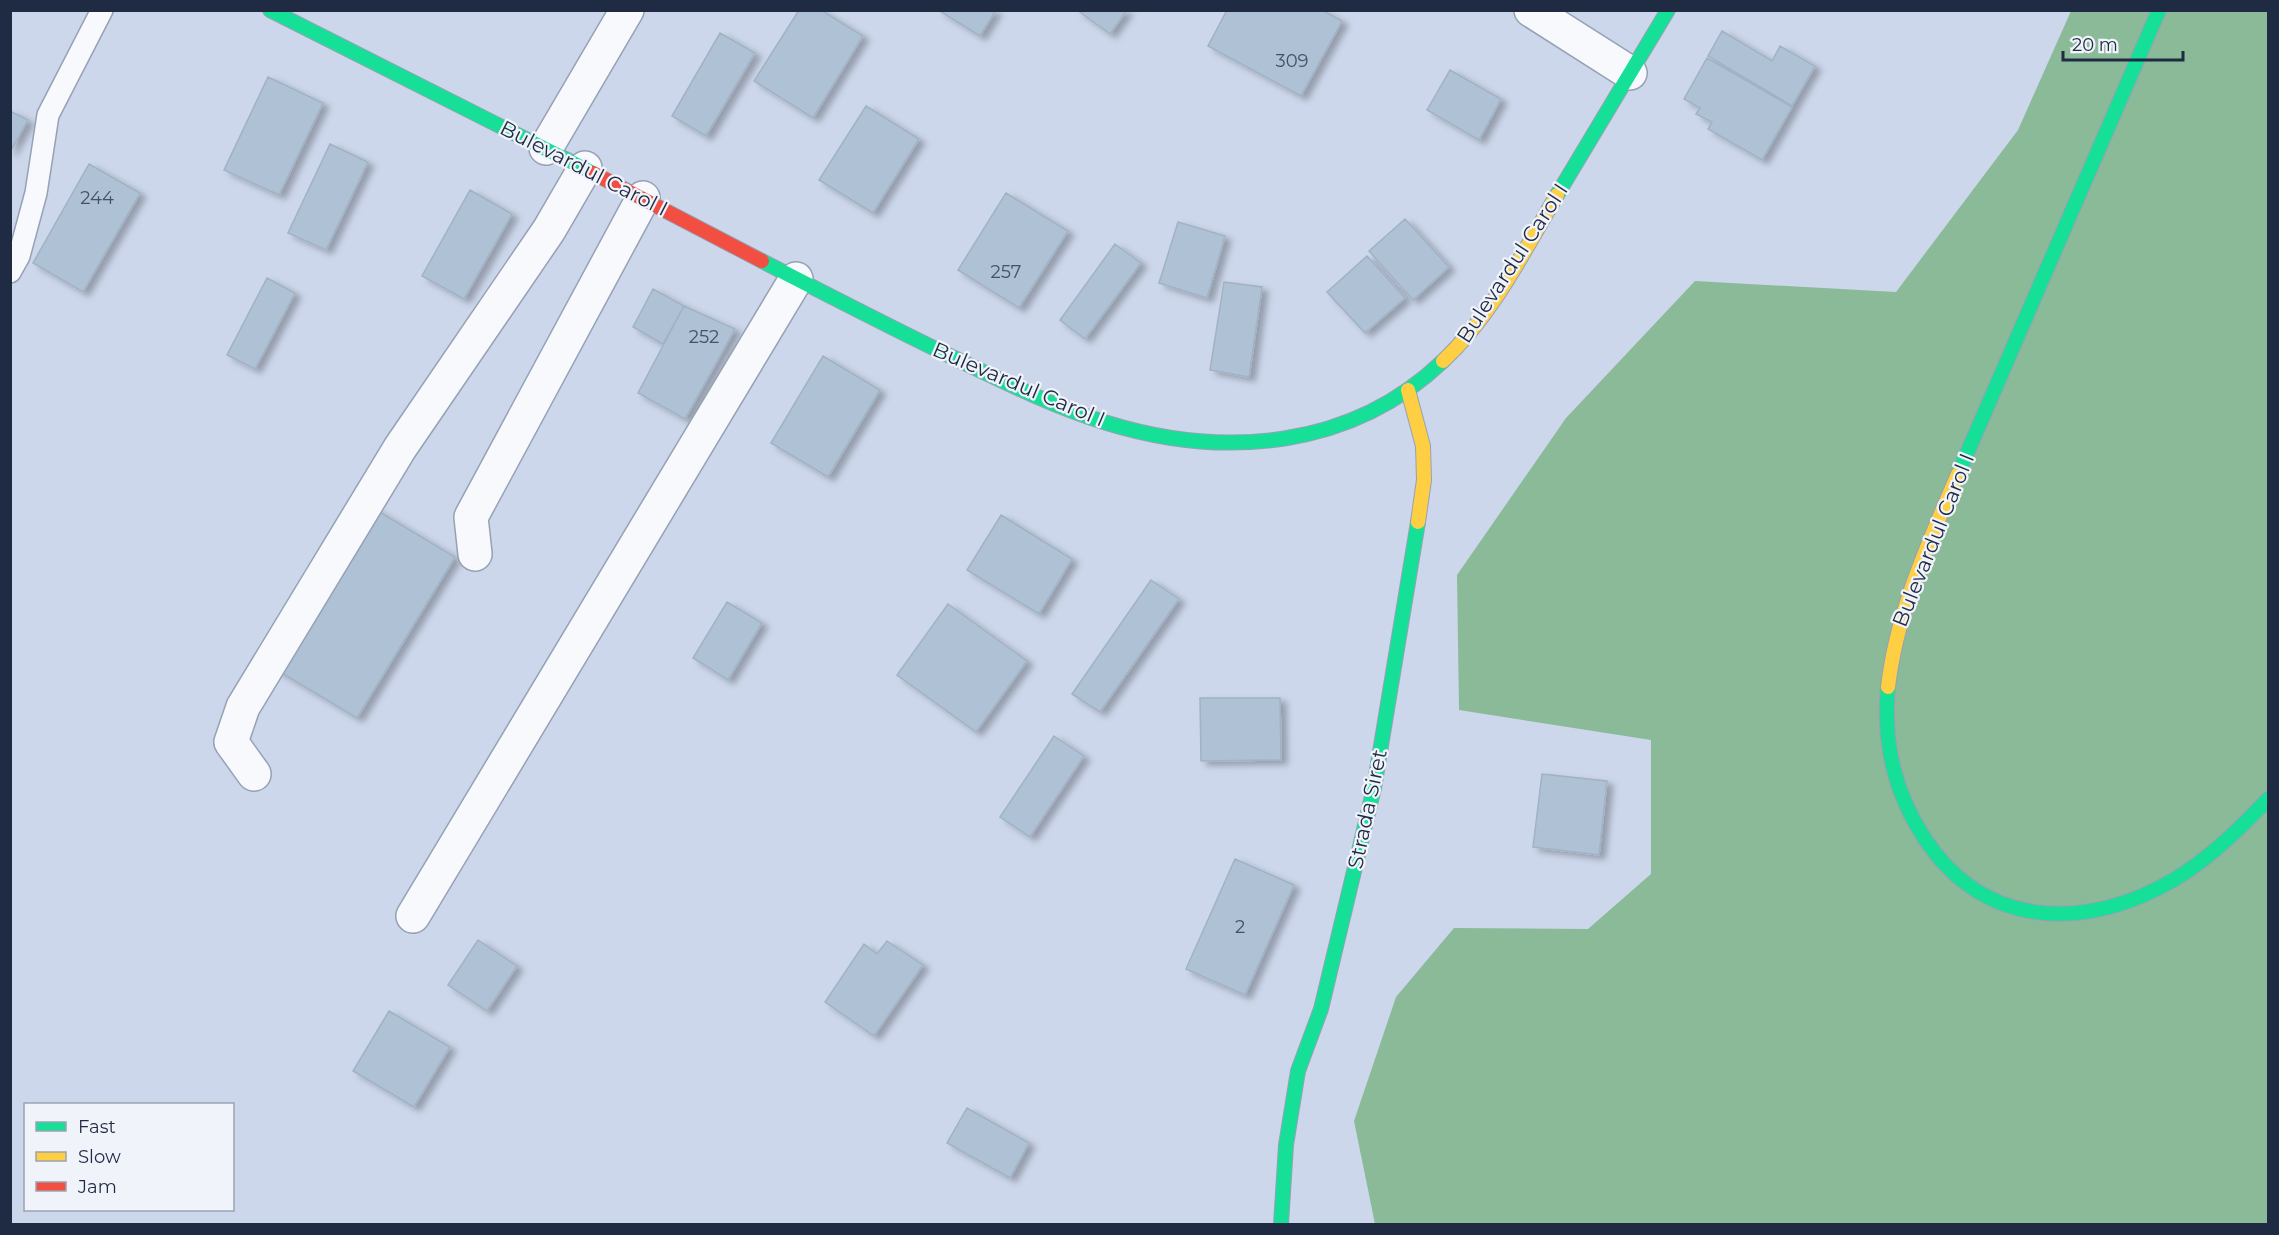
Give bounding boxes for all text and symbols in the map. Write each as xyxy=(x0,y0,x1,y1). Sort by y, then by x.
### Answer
scale bar xyxy=(2063,24,2183,62)
text: 20 m xyxy=(2072,34,2118,56)
house number: 309 xyxy=(1275,50,1309,72)
street label: Bulevardul Carol I xyxy=(496,115,672,221)
street label: Bulevardul Carol I xyxy=(1451,179,1573,347)
house number: 244 xyxy=(80,187,114,209)
house number: 257 xyxy=(991,261,1021,283)
house number: 252 xyxy=(689,326,719,348)
street label: Bulevardul Carol I xyxy=(929,336,1109,432)
street label: Bulevardul Carol I xyxy=(1887,450,1979,630)
street label: Strada Siret xyxy=(1342,747,1392,871)
house number: 2 xyxy=(1235,916,1245,938)
legend xyxy=(24,1103,234,1211)
text: Fast xyxy=(78,1116,116,1138)
text: Slow xyxy=(78,1146,121,1168)
text: Jam xyxy=(77,1176,117,1198)

